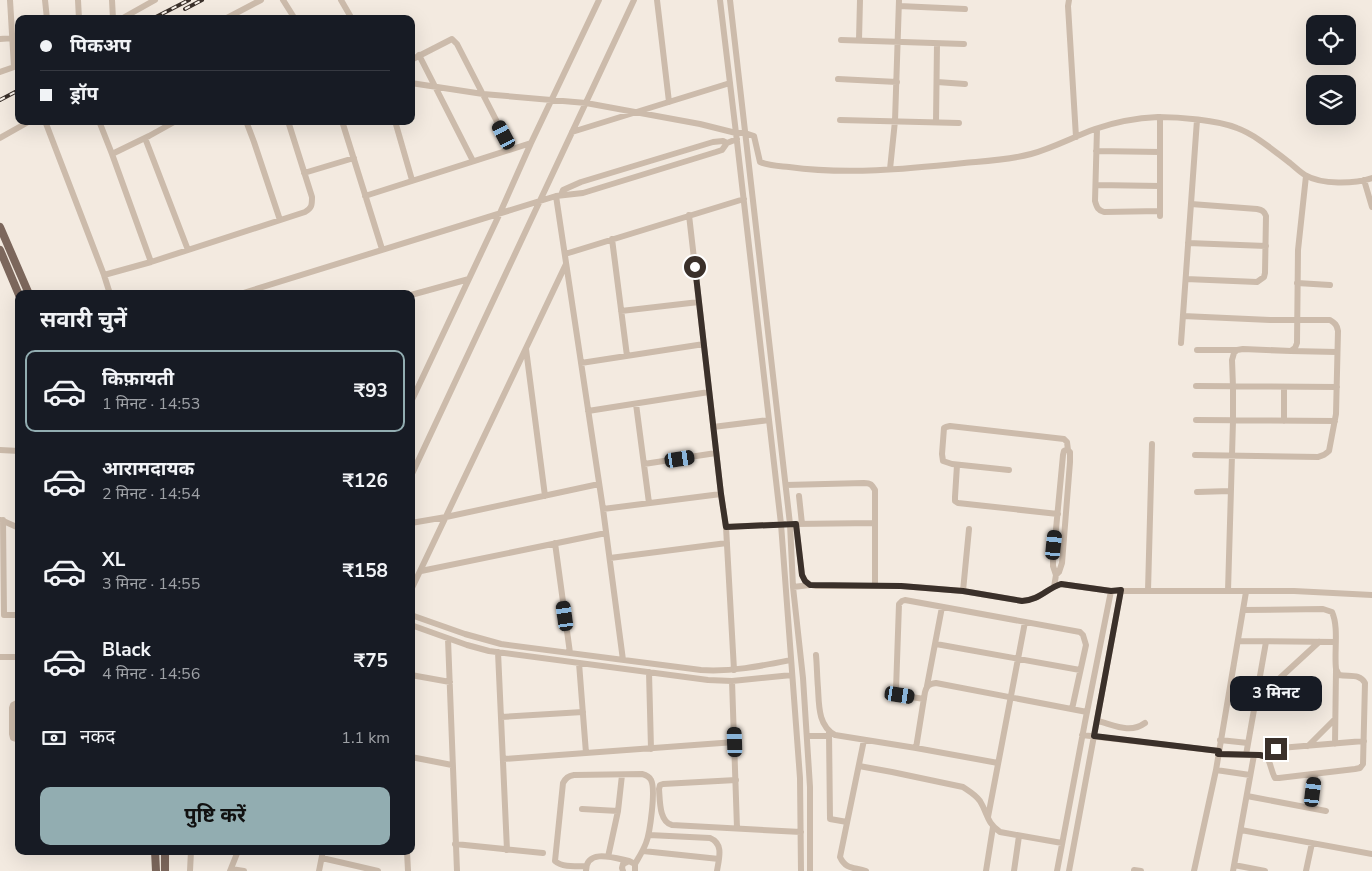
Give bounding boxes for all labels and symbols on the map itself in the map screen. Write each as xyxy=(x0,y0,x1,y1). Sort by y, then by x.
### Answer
car xyxy=(490,118,517,152)
route start xyxy=(684,256,706,278)
car xyxy=(664,449,695,469)
car xyxy=(1044,529,1063,561)
car xyxy=(555,600,574,632)
callout: 3 मिनट xyxy=(1230,676,1322,712)
car xyxy=(884,685,915,705)
car xyxy=(726,727,743,757)
route end xyxy=(1265,738,1287,760)
car xyxy=(1303,776,1322,808)

